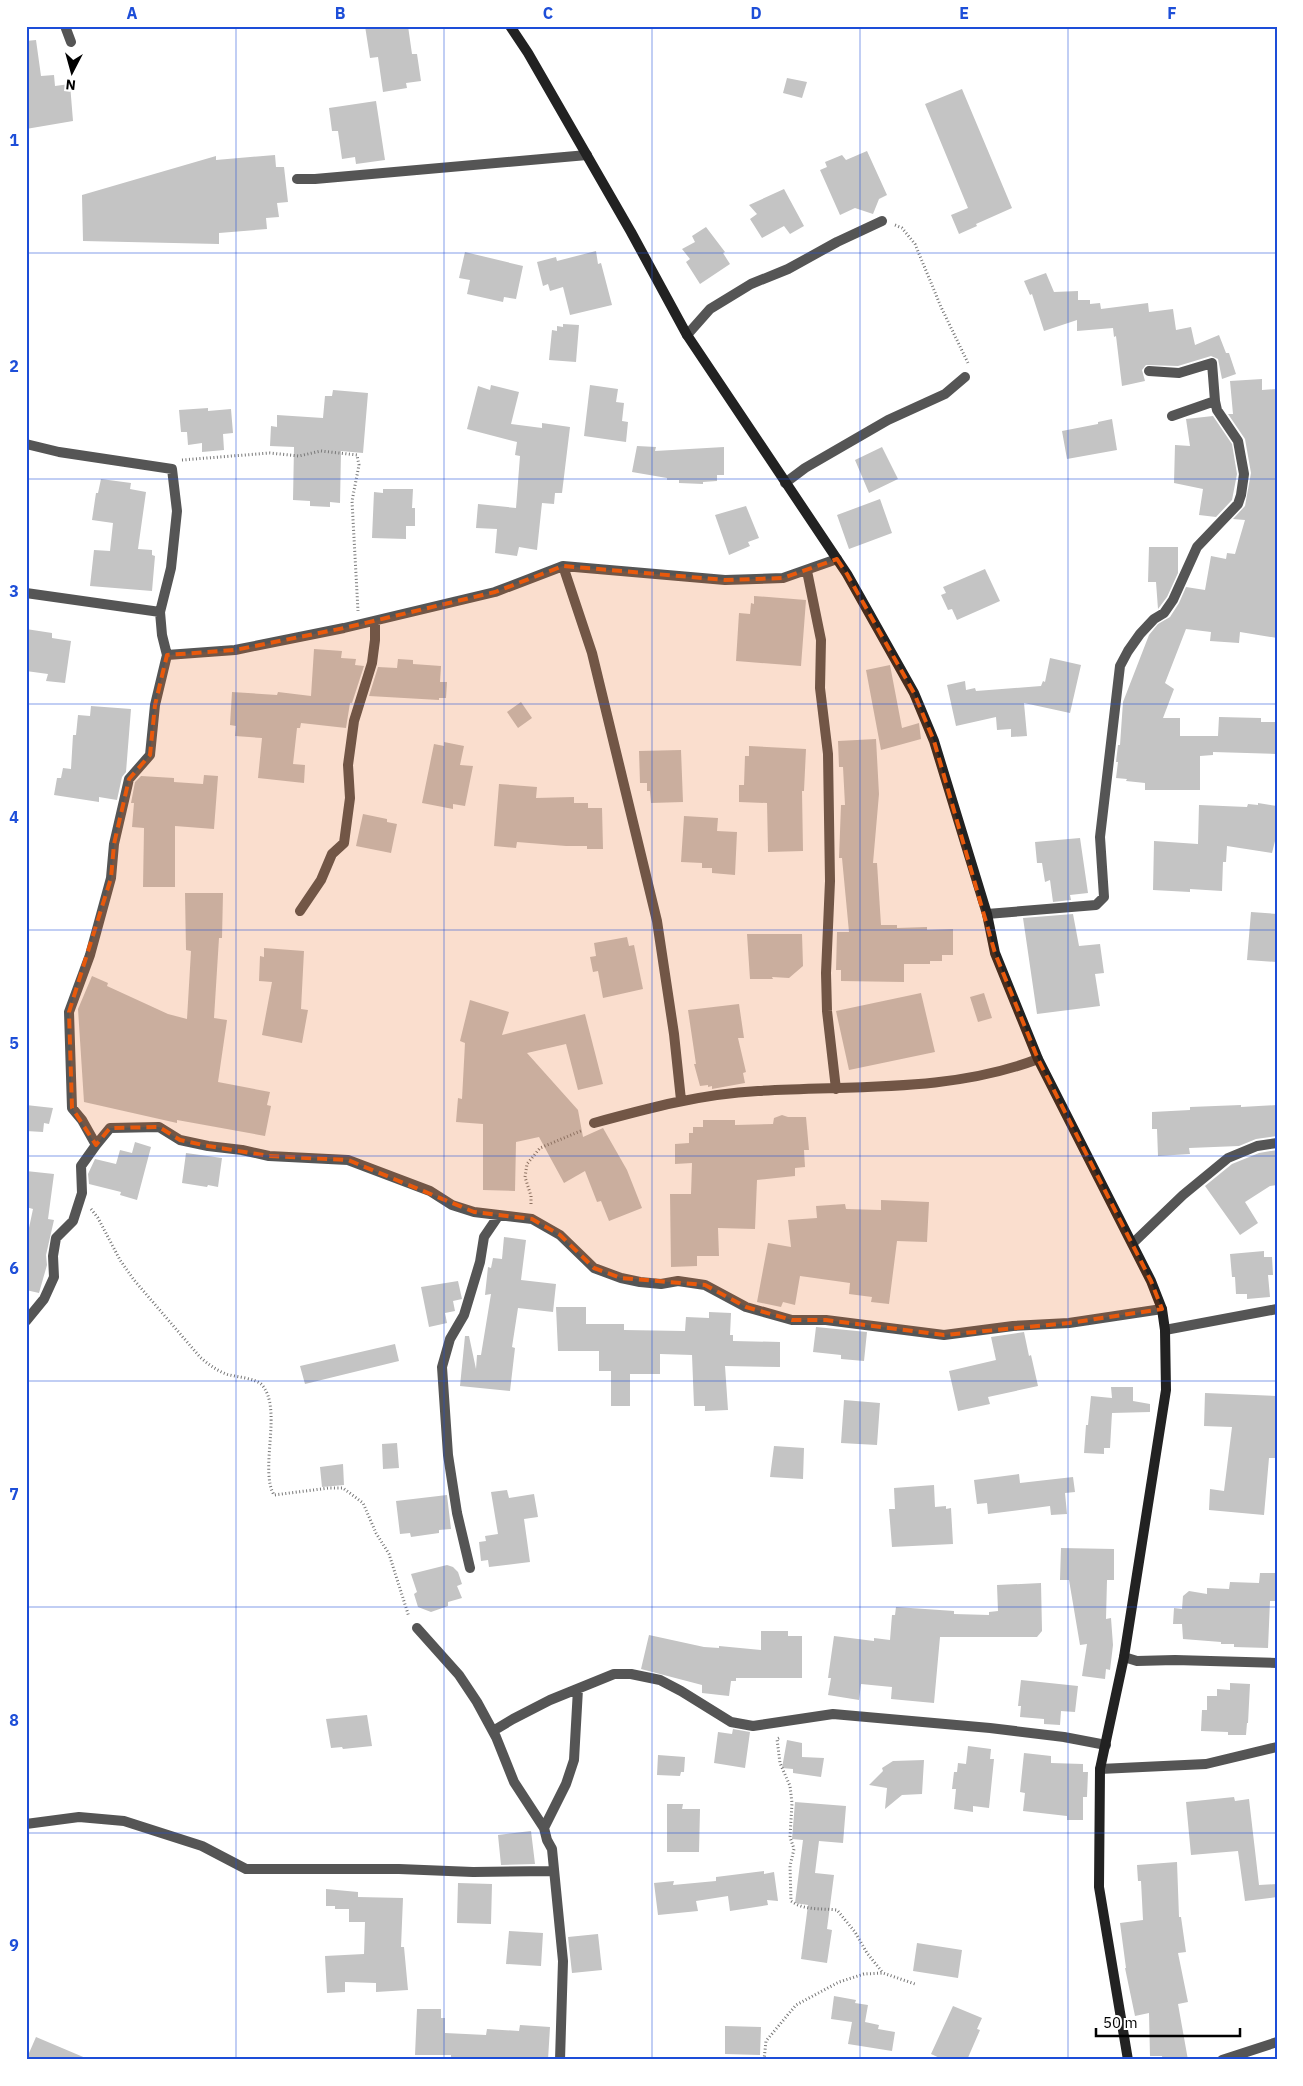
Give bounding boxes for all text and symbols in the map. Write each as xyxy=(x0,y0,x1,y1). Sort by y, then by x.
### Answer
text: A xyxy=(127,3,138,23)
text: B xyxy=(335,3,346,23)
text: C xyxy=(543,3,553,23)
text: D xyxy=(750,3,762,23)
text: E xyxy=(959,3,969,23)
text: F xyxy=(1167,3,1177,23)
north arrow xyxy=(48,48,98,98)
text: N xyxy=(65,75,77,94)
text: 1 xyxy=(9,130,19,150)
text: 2 xyxy=(9,356,19,376)
text: 3 xyxy=(9,581,19,601)
text: 4 xyxy=(9,807,19,827)
text: 5 xyxy=(9,1033,19,1053)
text: 6 xyxy=(9,1258,19,1278)
text: 7 xyxy=(9,1484,19,1504)
text: 8 xyxy=(9,1710,19,1730)
text: 9 xyxy=(9,1935,19,1955)
scale bar xyxy=(1096,2006,1239,2038)
text: 50 m xyxy=(1103,2013,1138,2032)

